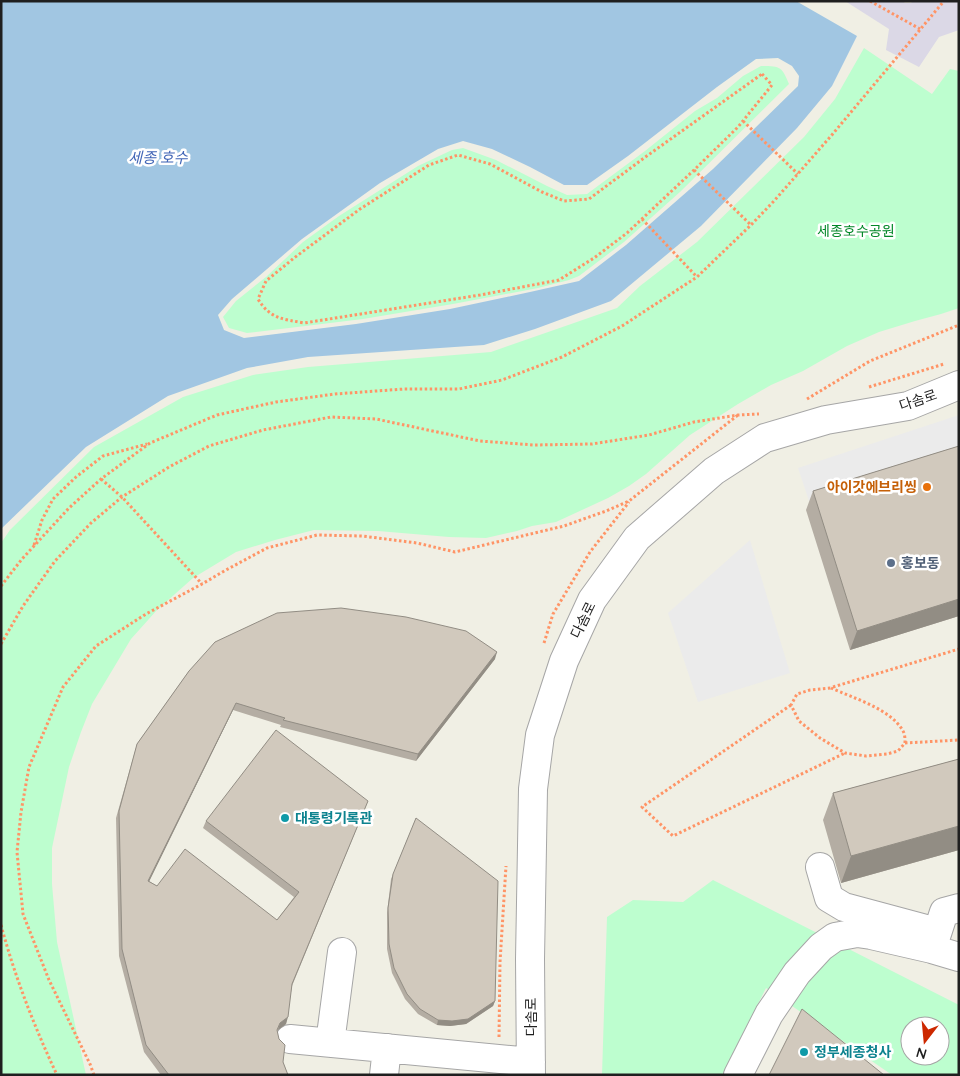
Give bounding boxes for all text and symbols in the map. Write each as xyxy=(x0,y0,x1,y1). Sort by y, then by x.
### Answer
water label: 세종 호수 xyxy=(128,148,189,167)
park label: 세종호수공원 xyxy=(817,222,895,240)
street label: 다솜로 xyxy=(897,385,939,415)
place label: 아이갓에브리씽 xyxy=(827,478,917,496)
marker: 아이갓에브리씽 xyxy=(921,481,933,493)
place label: 홍보동 xyxy=(901,554,940,572)
marker: 홍보동 xyxy=(885,557,897,569)
street label: 다솜로 xyxy=(566,599,600,641)
place label: 대통령기록관 xyxy=(295,809,372,827)
marker: 대통령기록관 xyxy=(279,812,291,824)
street label: 다솜로 xyxy=(522,998,540,1036)
north arrow xyxy=(900,1016,950,1066)
place label: 정부세종청사 xyxy=(814,1043,891,1061)
text: N xyxy=(914,1043,929,1064)
marker: 정부세종청사 xyxy=(798,1046,810,1058)

